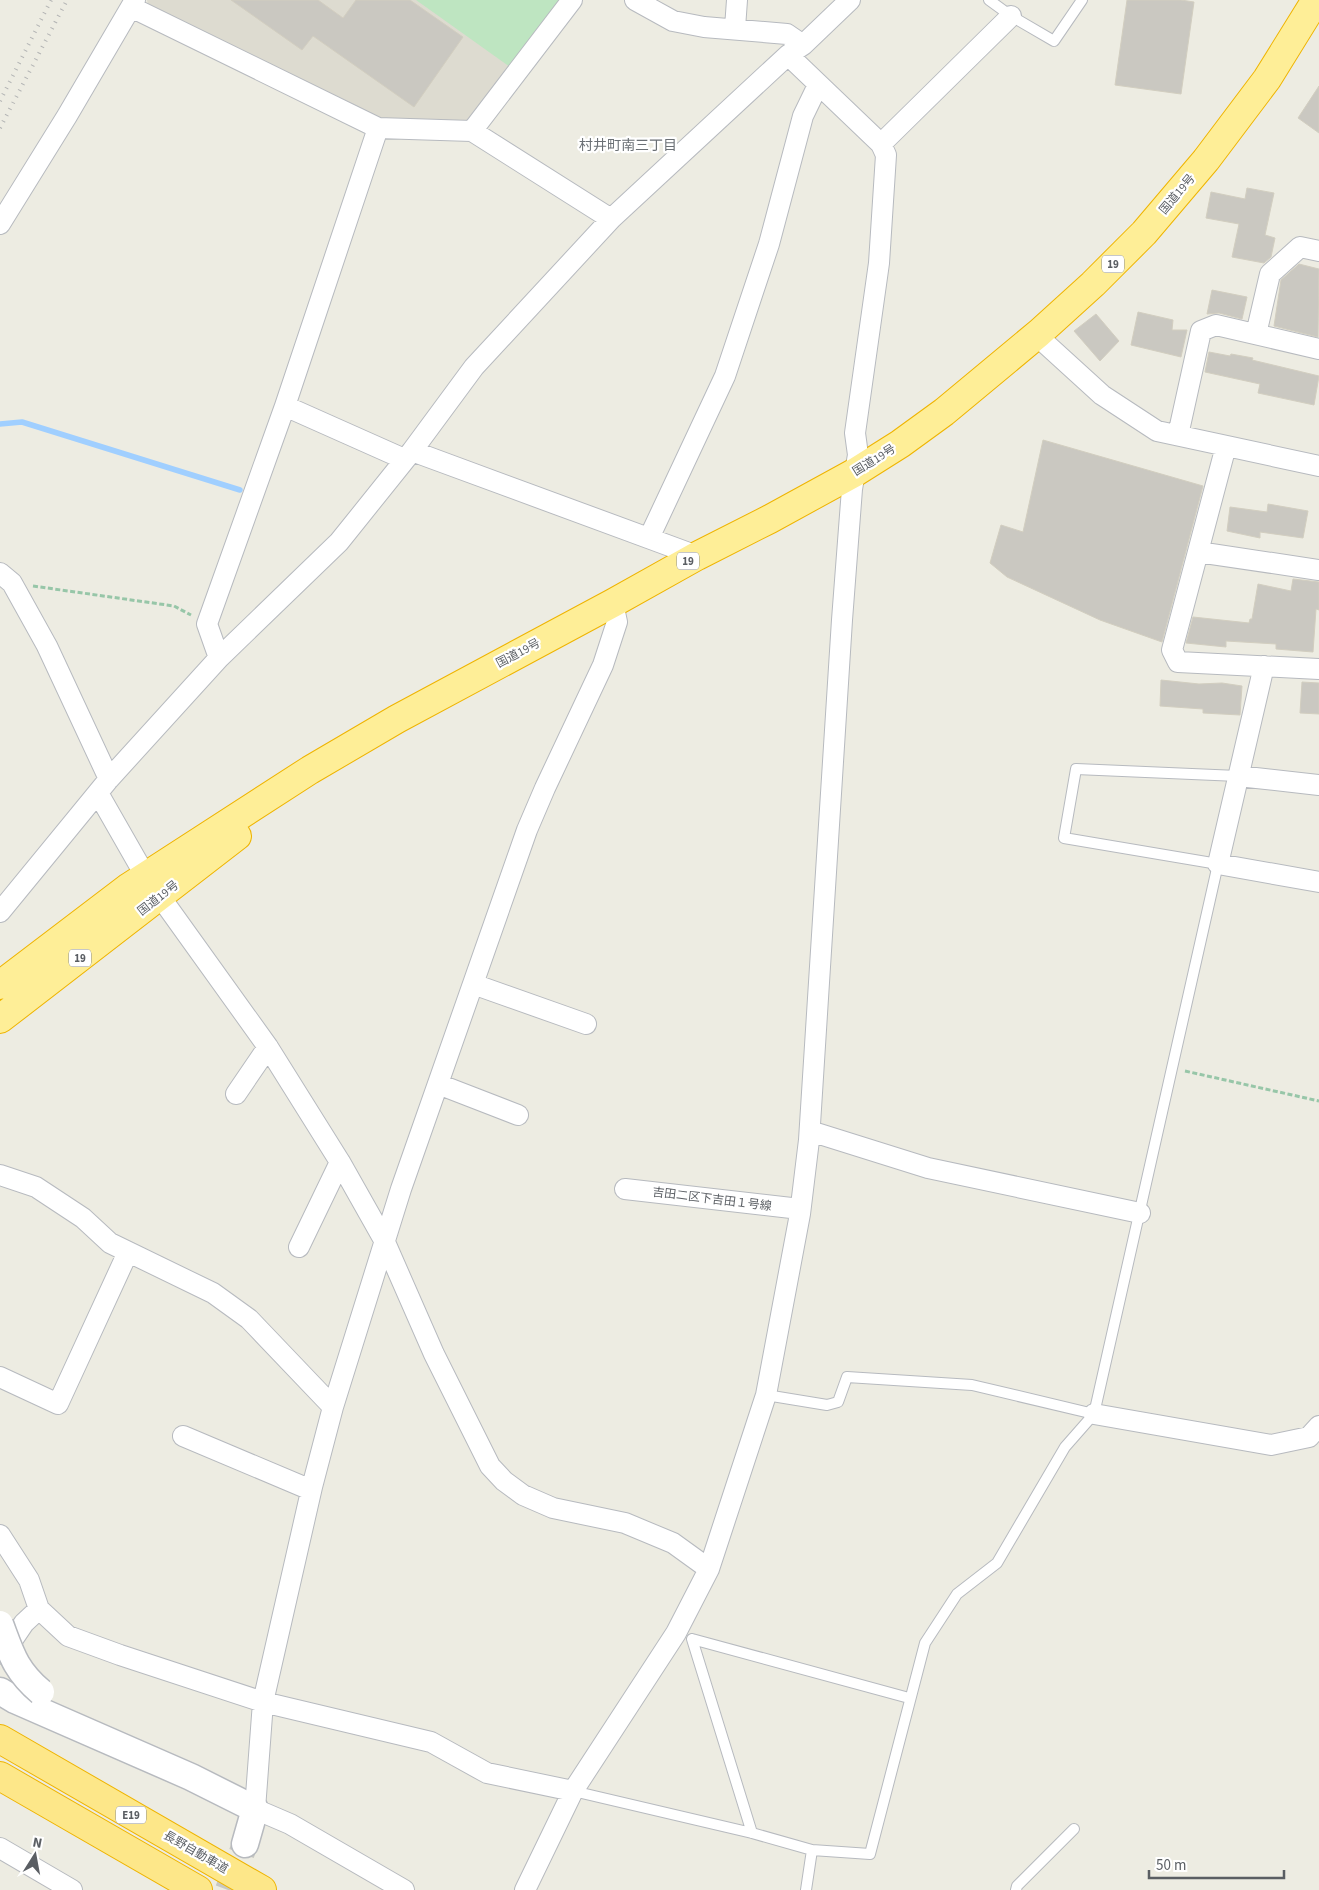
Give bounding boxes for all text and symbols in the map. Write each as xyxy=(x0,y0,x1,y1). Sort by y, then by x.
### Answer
district label: 村井町南三丁目 xyxy=(579,136,677,156)
street label: 国道19号 xyxy=(1155,170,1199,218)
road number: 19 xyxy=(1102,255,1124,272)
street label: 国道19号 xyxy=(849,441,899,480)
road number: 19 xyxy=(677,552,699,570)
street label: 国道19号 xyxy=(493,635,543,672)
street label: 国道19号 xyxy=(134,877,182,920)
road number: 19 xyxy=(69,950,91,966)
street label: 吉田二区下吉田１号線 xyxy=(651,1184,773,1215)
road number: E19 xyxy=(116,1806,146,1824)
street label: 長野自動車道 xyxy=(160,1827,231,1878)
north arrow xyxy=(10,1830,60,1880)
text: N xyxy=(31,1833,44,1854)
scale bar xyxy=(1149,1848,1284,1880)
text: 50 m xyxy=(1156,1855,1186,1876)

